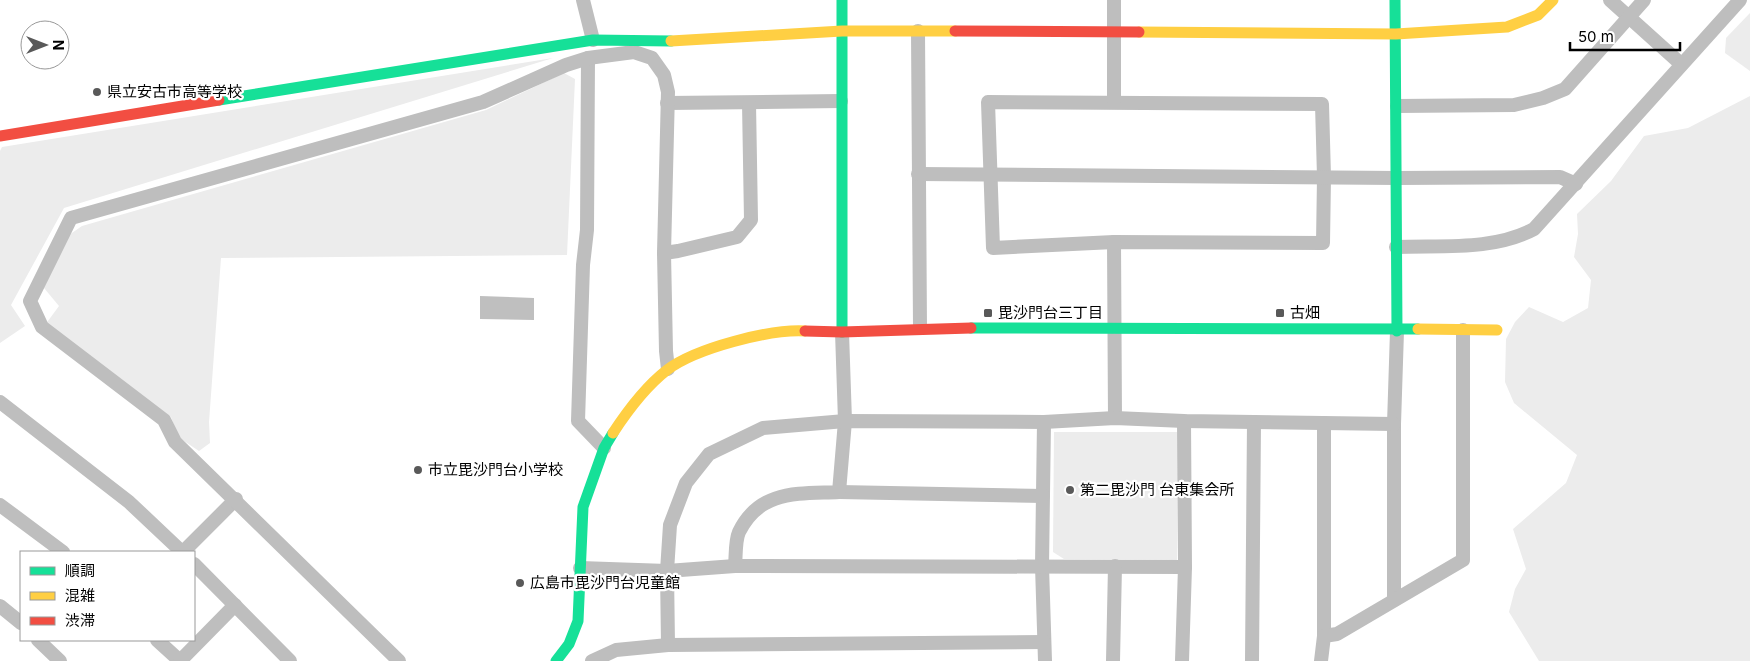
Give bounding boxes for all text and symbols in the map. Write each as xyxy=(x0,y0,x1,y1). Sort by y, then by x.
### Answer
north arrow xyxy=(20,20,70,70)
scale bar xyxy=(1570,20,1680,52)
text: 50 m xyxy=(1578,27,1614,46)
text: N xyxy=(50,40,67,50)
place label: 県立安古市高等学校 xyxy=(107,82,242,101)
marker: 県立安古市高等学校 xyxy=(91,86,103,98)
place label: 毘沙門台三丁目 xyxy=(998,303,1103,322)
place label: 古畑 xyxy=(1290,303,1320,322)
marker: 毘沙門台三丁目 xyxy=(982,307,994,319)
marker: 古畑 xyxy=(1274,307,1286,319)
place label: 市立毘沙門台小学校 xyxy=(428,460,563,479)
marker: 市立毘沙門台小学校 xyxy=(412,464,424,476)
place label: 第二毘沙門 台東集会所 xyxy=(1080,480,1234,499)
marker: 第二毘沙門 台東集会所 xyxy=(1064,484,1076,496)
legend xyxy=(20,551,195,641)
text: 順調 xyxy=(65,561,95,580)
place label: 広島市毘沙門台児童館 xyxy=(530,573,680,592)
marker: 広島市毘沙門台児童館 xyxy=(514,577,526,589)
text: 混雑 xyxy=(65,586,95,605)
text: 渋滞 xyxy=(65,611,95,630)

